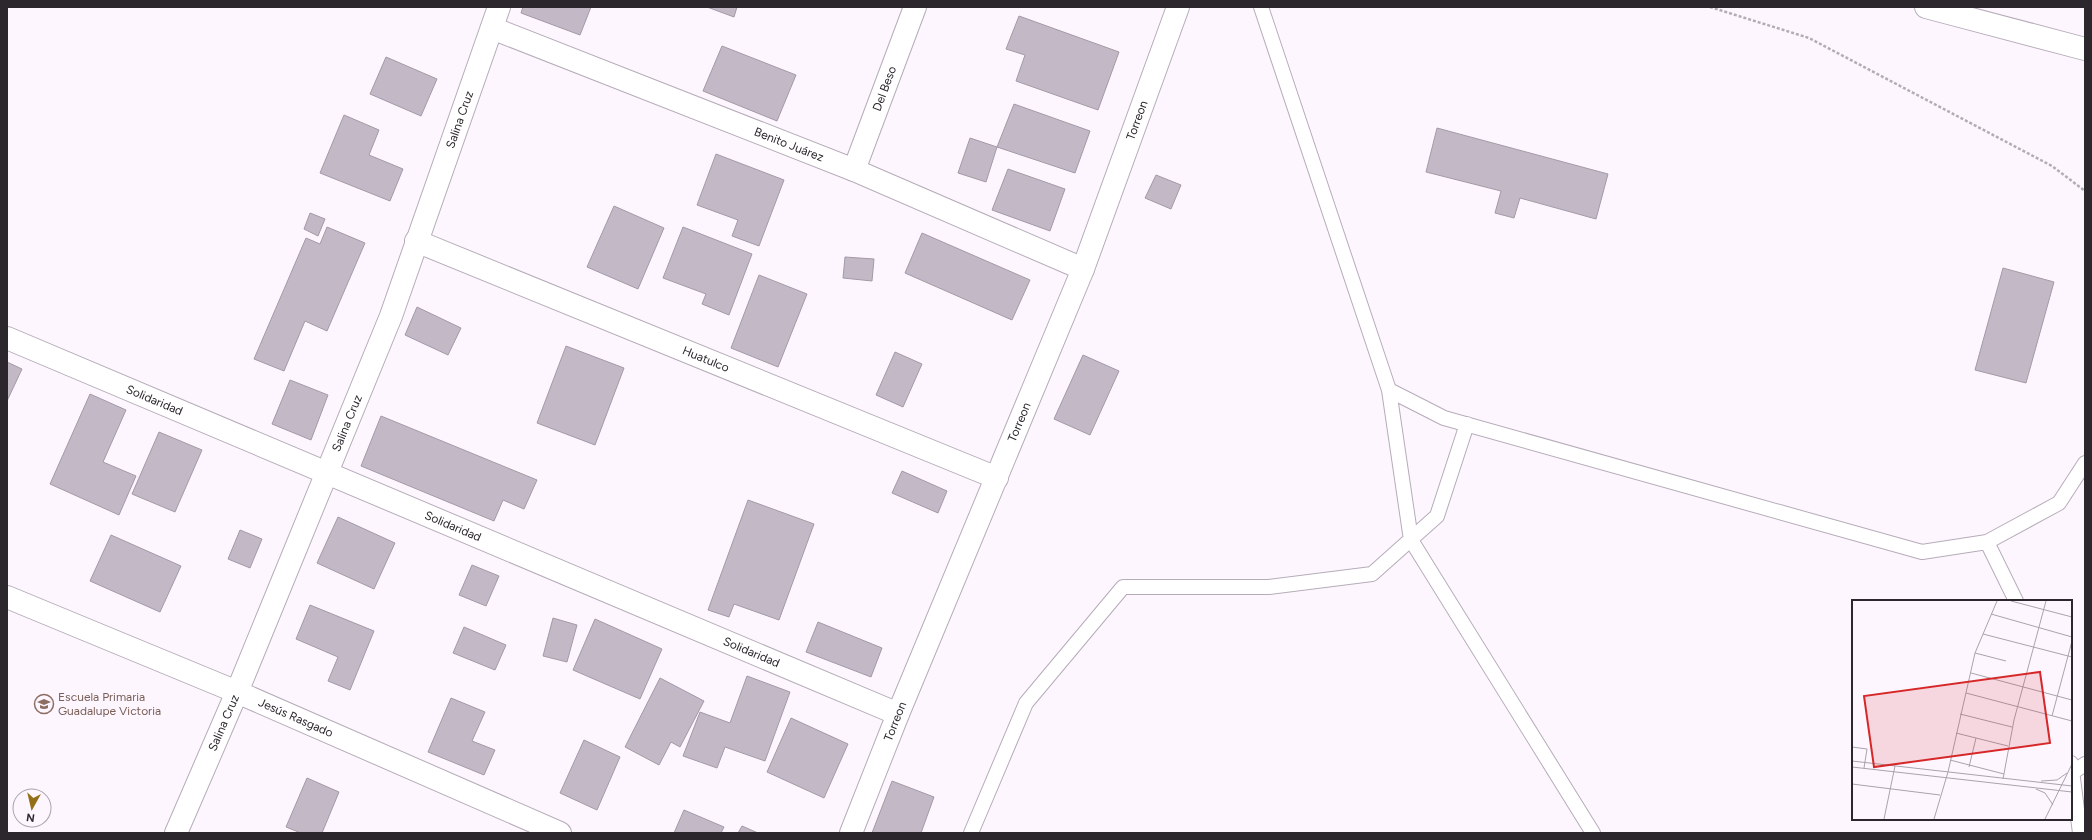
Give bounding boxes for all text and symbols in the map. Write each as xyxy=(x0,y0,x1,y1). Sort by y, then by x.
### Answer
street label: Del Beso xyxy=(870,64,899,113)
street label: Salina Cruz xyxy=(443,89,476,150)
street label: Torreon xyxy=(1123,98,1151,142)
street label: Benito Juárez xyxy=(752,125,826,164)
street label: Huatulco xyxy=(680,343,731,375)
street label: Solidaridad xyxy=(124,382,185,418)
street label: Salina Cruz xyxy=(329,393,365,454)
street label: Torreon xyxy=(1005,400,1034,444)
street label: Solidaridad xyxy=(423,508,483,544)
inset map xyxy=(1852,600,2072,820)
street label: Solidaridad xyxy=(721,634,782,670)
place label: Escuela Primaria Guadalupe Victoria xyxy=(58,690,161,718)
street label: Salina Cruz xyxy=(205,692,242,753)
school or university icon: Escuela Primaria Guadalupe Victoria xyxy=(33,693,55,715)
street label: Jesús Rasgado xyxy=(256,695,335,740)
street label: Torreon xyxy=(881,699,909,743)
north arrow xyxy=(12,788,52,828)
text: N xyxy=(26,810,36,824)

